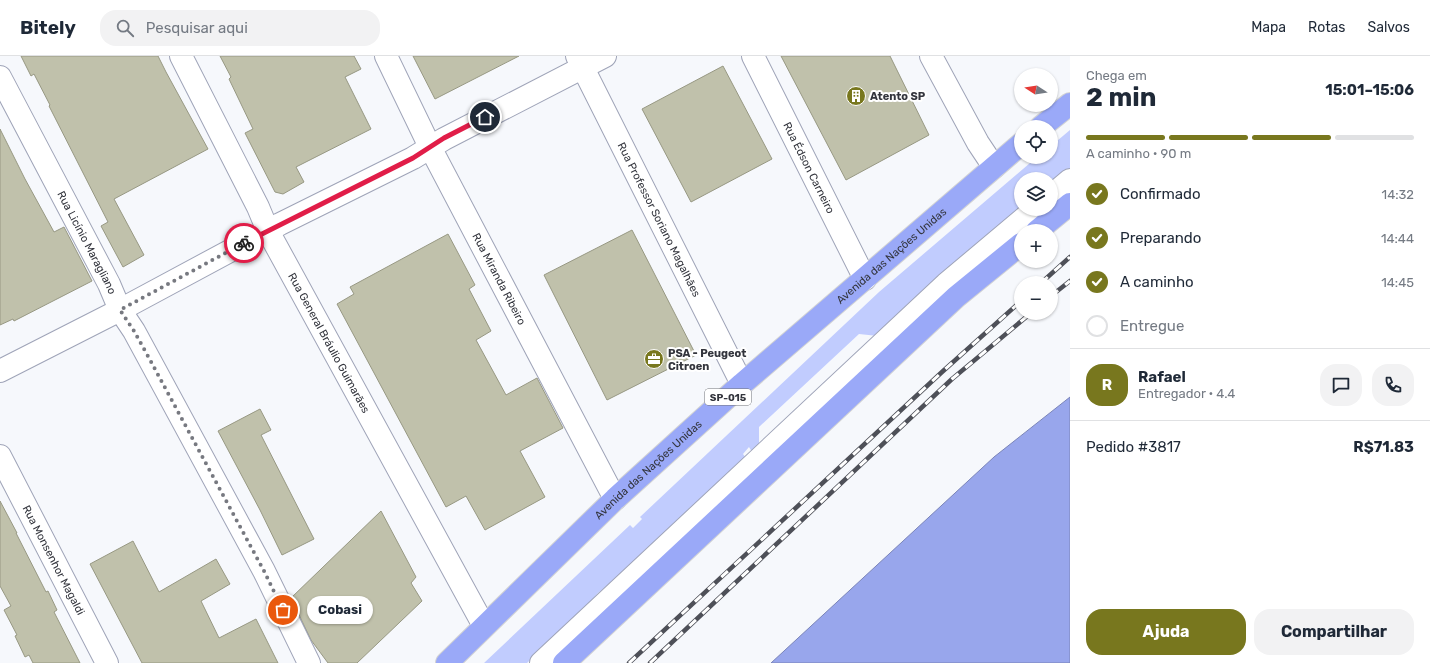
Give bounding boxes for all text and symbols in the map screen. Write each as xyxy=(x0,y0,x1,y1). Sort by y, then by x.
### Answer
search box xyxy=(100,10,380,46)
text: Bitely xyxy=(20,16,76,39)
icon: search xyxy=(114,17,136,39)
text: Pesquisar aqui xyxy=(146,19,248,37)
text: Mapa xyxy=(1251,19,1286,36)
text: Rotas xyxy=(1308,19,1345,36)
text: Salvos xyxy=(1367,19,1410,36)
north arrow xyxy=(1014,68,1058,112)
map controls xyxy=(1014,68,1058,320)
text: Chega em xyxy=(1086,68,1147,83)
text: 15:01–15:06 xyxy=(1325,81,1414,99)
text: 2 min xyxy=(1086,82,1156,113)
building icon: Atento SP xyxy=(845,85,867,107)
place label: Atento SP xyxy=(870,90,926,103)
pin xyxy=(468,100,502,134)
icon: home xyxy=(474,106,496,128)
street label: Rua Édson Carneiro xyxy=(780,120,837,216)
button: locate xyxy=(1014,120,1058,164)
street label: Rua Professor Soriano Magalhães xyxy=(615,140,703,299)
text: A caminho · 90 m xyxy=(1086,146,1191,161)
button: layers xyxy=(1014,172,1058,216)
icon: check xyxy=(1086,183,1108,205)
text: Confirmado xyxy=(1120,185,1201,203)
text: 14:32 xyxy=(1382,187,1414,202)
street label: Rua Licínio Maragliano xyxy=(54,189,119,296)
street label: Avenida das Nações Unidas xyxy=(834,205,949,307)
courier xyxy=(224,223,264,263)
button: + xyxy=(1014,224,1058,268)
icon: check xyxy=(1086,227,1108,249)
text: Preparando xyxy=(1120,229,1201,247)
street label: Rua Miranda Ribeiro xyxy=(469,231,528,327)
text: 14:44 xyxy=(1381,231,1414,246)
icon: bike xyxy=(233,232,255,254)
street label: Rua General Bráulio Guimarães xyxy=(285,271,372,416)
icon: check xyxy=(1086,271,1108,293)
text: A caminho xyxy=(1120,273,1194,291)
text: 14:45 xyxy=(1381,275,1414,290)
button: − xyxy=(1014,276,1058,320)
text: Entregue xyxy=(1120,317,1184,335)
place label: PSA - Peugeot Citroen xyxy=(668,347,746,373)
office icon: PSA - Peugeot Citroen xyxy=(643,348,665,370)
button: chat xyxy=(1320,364,1362,406)
button: phone xyxy=(1372,364,1414,406)
text: Rafael xyxy=(1138,368,1186,386)
text: R xyxy=(1102,376,1112,394)
text: Entregador · 4.4 xyxy=(1138,386,1235,401)
road number: SP-015 xyxy=(705,389,751,405)
street label: Avenida das Nações Unidas xyxy=(592,417,705,522)
text: Pedido #3817 xyxy=(1086,438,1181,456)
text: R$71.83 xyxy=(1353,438,1414,456)
street label: Rua Monsenhor Magaldi xyxy=(20,503,87,617)
pin xyxy=(266,593,300,627)
callout: Cobasi xyxy=(307,596,373,624)
icon: bag xyxy=(272,599,294,621)
text: Cobasi xyxy=(318,602,362,617)
button: Ajuda xyxy=(1086,609,1246,655)
button: Compartilhar xyxy=(1254,609,1414,655)

